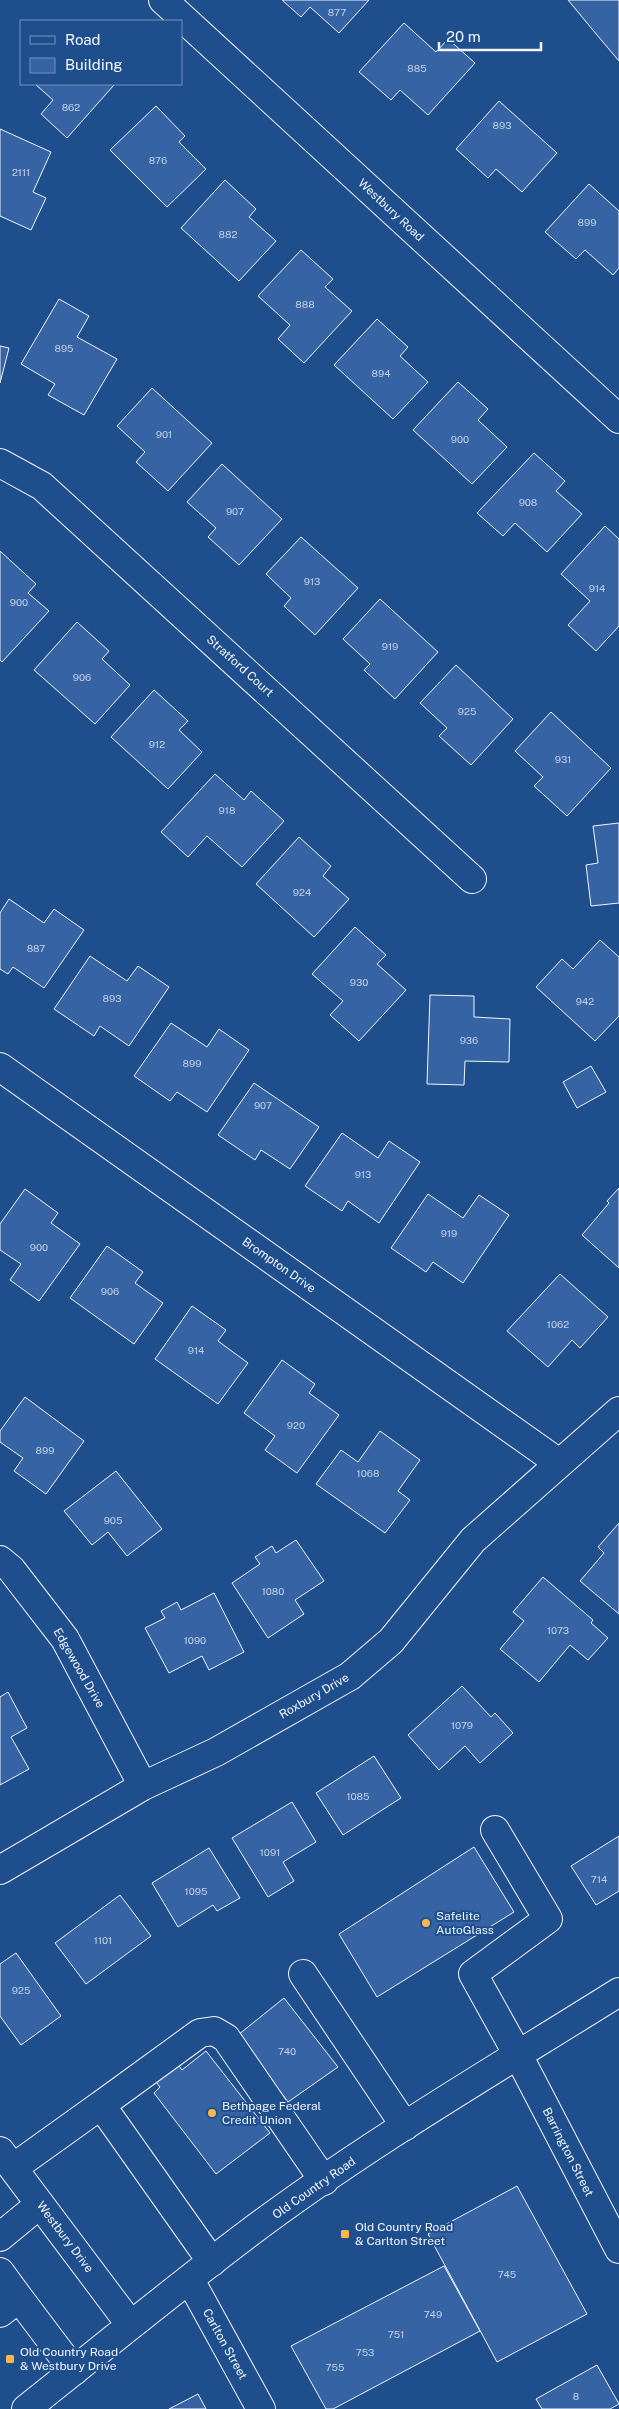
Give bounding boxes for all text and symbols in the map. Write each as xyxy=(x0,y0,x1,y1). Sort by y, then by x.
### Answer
house number: 877 xyxy=(328,6,346,18)
legend xyxy=(20,20,182,85)
scale bar xyxy=(439,20,542,52)
text: 20 m xyxy=(446,28,481,45)
text: Road xyxy=(65,31,101,48)
text: Building xyxy=(65,56,123,73)
house number: 885 xyxy=(407,62,427,74)
house number: 862 xyxy=(62,101,80,113)
house number: 893 xyxy=(493,119,511,131)
house number: 876 xyxy=(149,154,167,166)
house number: 2111 xyxy=(12,166,30,178)
street label: Westbury Road xyxy=(355,176,427,244)
house number: 899 xyxy=(578,216,596,228)
house number: 882 xyxy=(219,228,237,240)
house number: 888 xyxy=(295,298,315,310)
house number: 895 xyxy=(54,342,74,354)
house number: 894 xyxy=(372,367,390,379)
house number: 901 xyxy=(156,428,172,440)
house number: 900 xyxy=(451,433,469,445)
house number: 908 xyxy=(519,496,537,508)
house number: 907 xyxy=(226,505,244,517)
house number: 913 xyxy=(304,575,320,587)
house number: 914 xyxy=(589,582,605,594)
house number: 900 xyxy=(10,596,28,608)
street label: Stratford Court xyxy=(204,632,276,700)
house number: 919 xyxy=(382,640,398,652)
house number: 906 xyxy=(73,671,91,683)
house number: 925 xyxy=(458,705,476,717)
house number: 912 xyxy=(149,738,165,750)
house number: 931 xyxy=(555,753,571,765)
house number: 918 xyxy=(219,804,235,816)
house number: 924 xyxy=(293,886,311,898)
house number: 887 xyxy=(27,942,45,954)
house number: 930 xyxy=(350,976,368,988)
house number: 893 xyxy=(103,992,121,1004)
house number: 942 xyxy=(576,995,594,1007)
house number: 936 xyxy=(460,1034,478,1046)
house number: 899 xyxy=(183,1057,201,1069)
house number: 907 xyxy=(254,1099,272,1111)
house number: 913 xyxy=(355,1168,371,1180)
house number: 919 xyxy=(441,1227,457,1239)
street label: Brompton Drive xyxy=(240,1234,319,1296)
house number: 900 xyxy=(30,1241,48,1253)
house number: 906 xyxy=(101,1285,119,1297)
house number: 1062 xyxy=(547,1318,569,1330)
house number: 914 xyxy=(188,1344,204,1356)
house number: 920 xyxy=(287,1419,305,1431)
house number: 899 xyxy=(36,1444,54,1456)
house number: 1068 xyxy=(357,1467,379,1479)
house number: 905 xyxy=(104,1514,122,1526)
house number: 1080 xyxy=(262,1585,284,1597)
house number: 1073 xyxy=(547,1624,569,1636)
street label: Edgewood Drive xyxy=(50,1625,108,1711)
house number: 1090 xyxy=(184,1634,206,1646)
street label: Roxbury Drive xyxy=(277,1670,351,1722)
house number: 1079 xyxy=(451,1719,473,1731)
house number: 1085 xyxy=(346,1790,370,1802)
house number: 1091 xyxy=(260,1846,280,1858)
house number: 714 xyxy=(591,1873,607,1885)
house number: 1095 xyxy=(185,1885,207,1897)
place label: Safelite AutoGlass xyxy=(436,1909,494,1937)
marker: Safelite AutoGlass xyxy=(420,1917,432,1929)
house number: 1101 xyxy=(94,1934,112,1946)
house number: 925 xyxy=(12,1984,30,1996)
house number: 740 xyxy=(278,2045,296,2057)
place label: Bethpage Federal Credit Union xyxy=(222,2099,322,2127)
street label: Barrington Street xyxy=(540,2105,597,2199)
marker: Bethpage Federal Credit Union xyxy=(206,2107,218,2119)
street label: Old Country Road xyxy=(270,2154,358,2222)
street label: Westbury Drive xyxy=(34,2199,96,2275)
place label: Old Country Road & Carlton Street xyxy=(355,2220,453,2248)
marker: Old Country Road & Carlton Street xyxy=(339,2228,351,2240)
house number: 745 xyxy=(498,2268,516,2280)
street label: Carlton Street xyxy=(200,2306,250,2382)
house number: 749 xyxy=(424,2308,442,2320)
house number: 751 xyxy=(388,2328,404,2340)
place label: Old Country Road & Westbury Drive xyxy=(20,2345,118,2373)
house number: 753 xyxy=(356,2346,374,2358)
marker: Old Country Road & Westbury Drive xyxy=(4,2353,16,2365)
house number: 755 xyxy=(326,2361,344,2373)
house number: 8 xyxy=(573,2390,579,2402)

